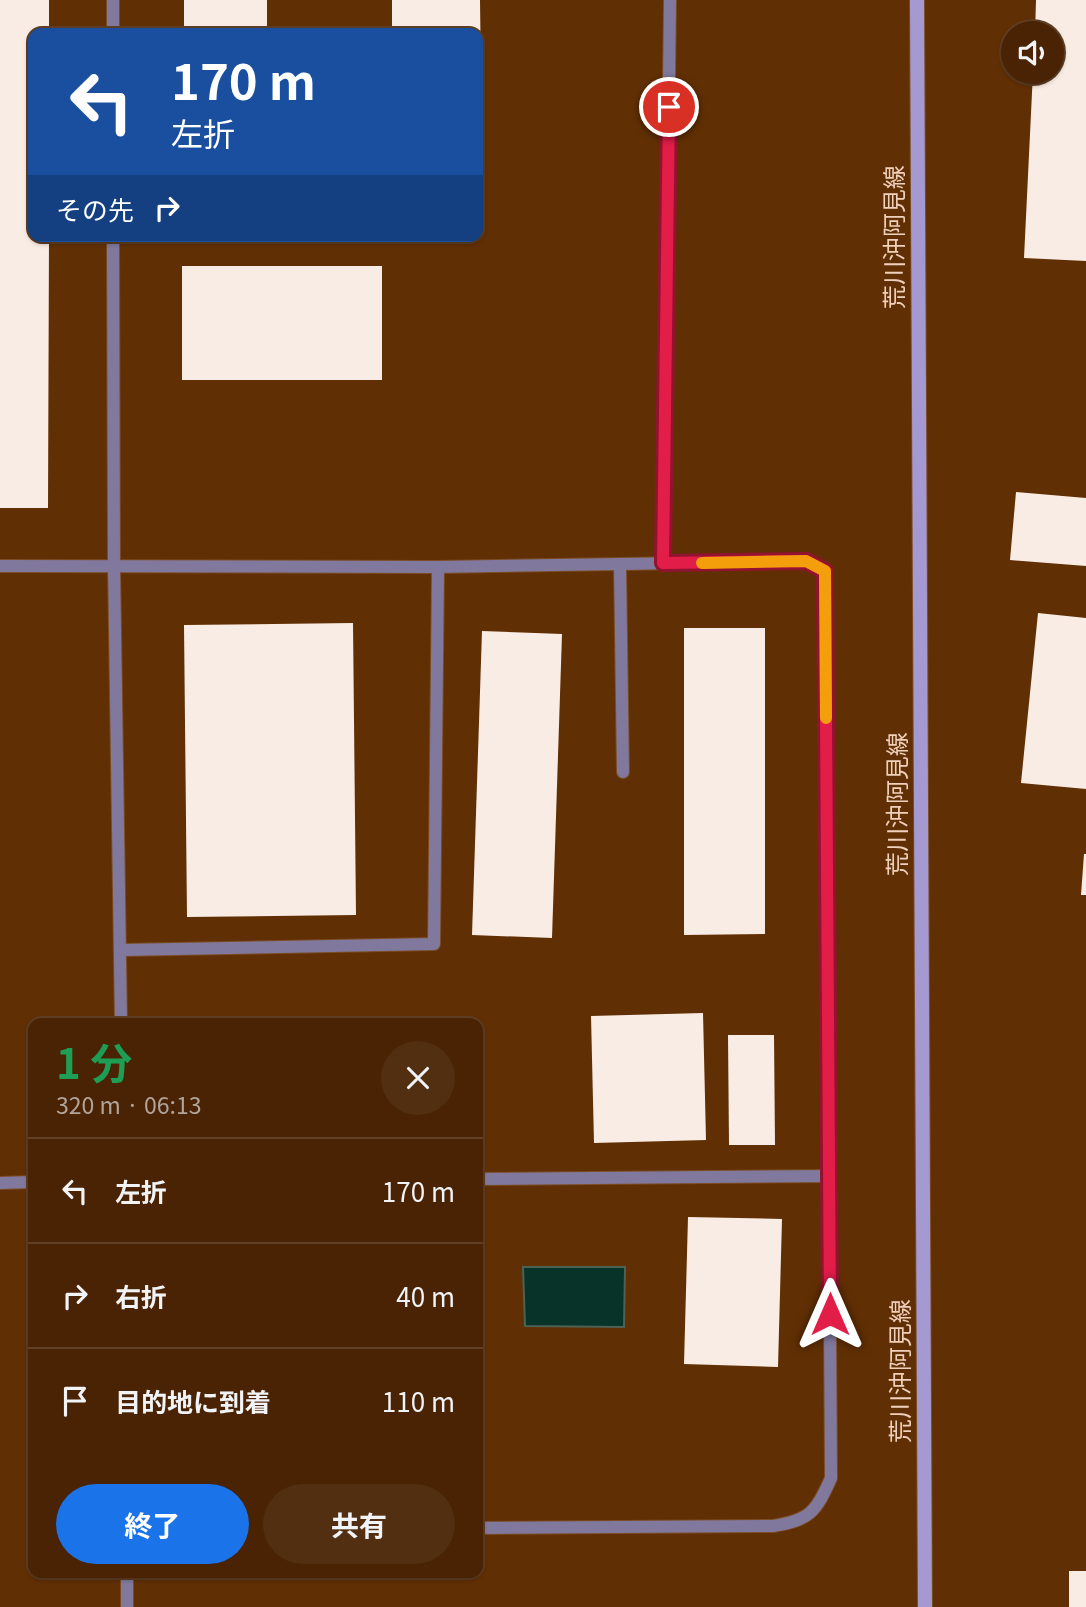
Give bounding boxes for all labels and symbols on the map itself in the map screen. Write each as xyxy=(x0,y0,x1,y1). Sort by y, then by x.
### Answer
pin xyxy=(639,77,699,137)
street label: 荒川沖阿見線 xyxy=(875,165,910,309)
street label: 荒川沖阿見線 xyxy=(878,732,913,876)
position arrow xyxy=(793,1277,867,1351)
street label: 荒川沖阿見線 xyxy=(881,1299,916,1443)

